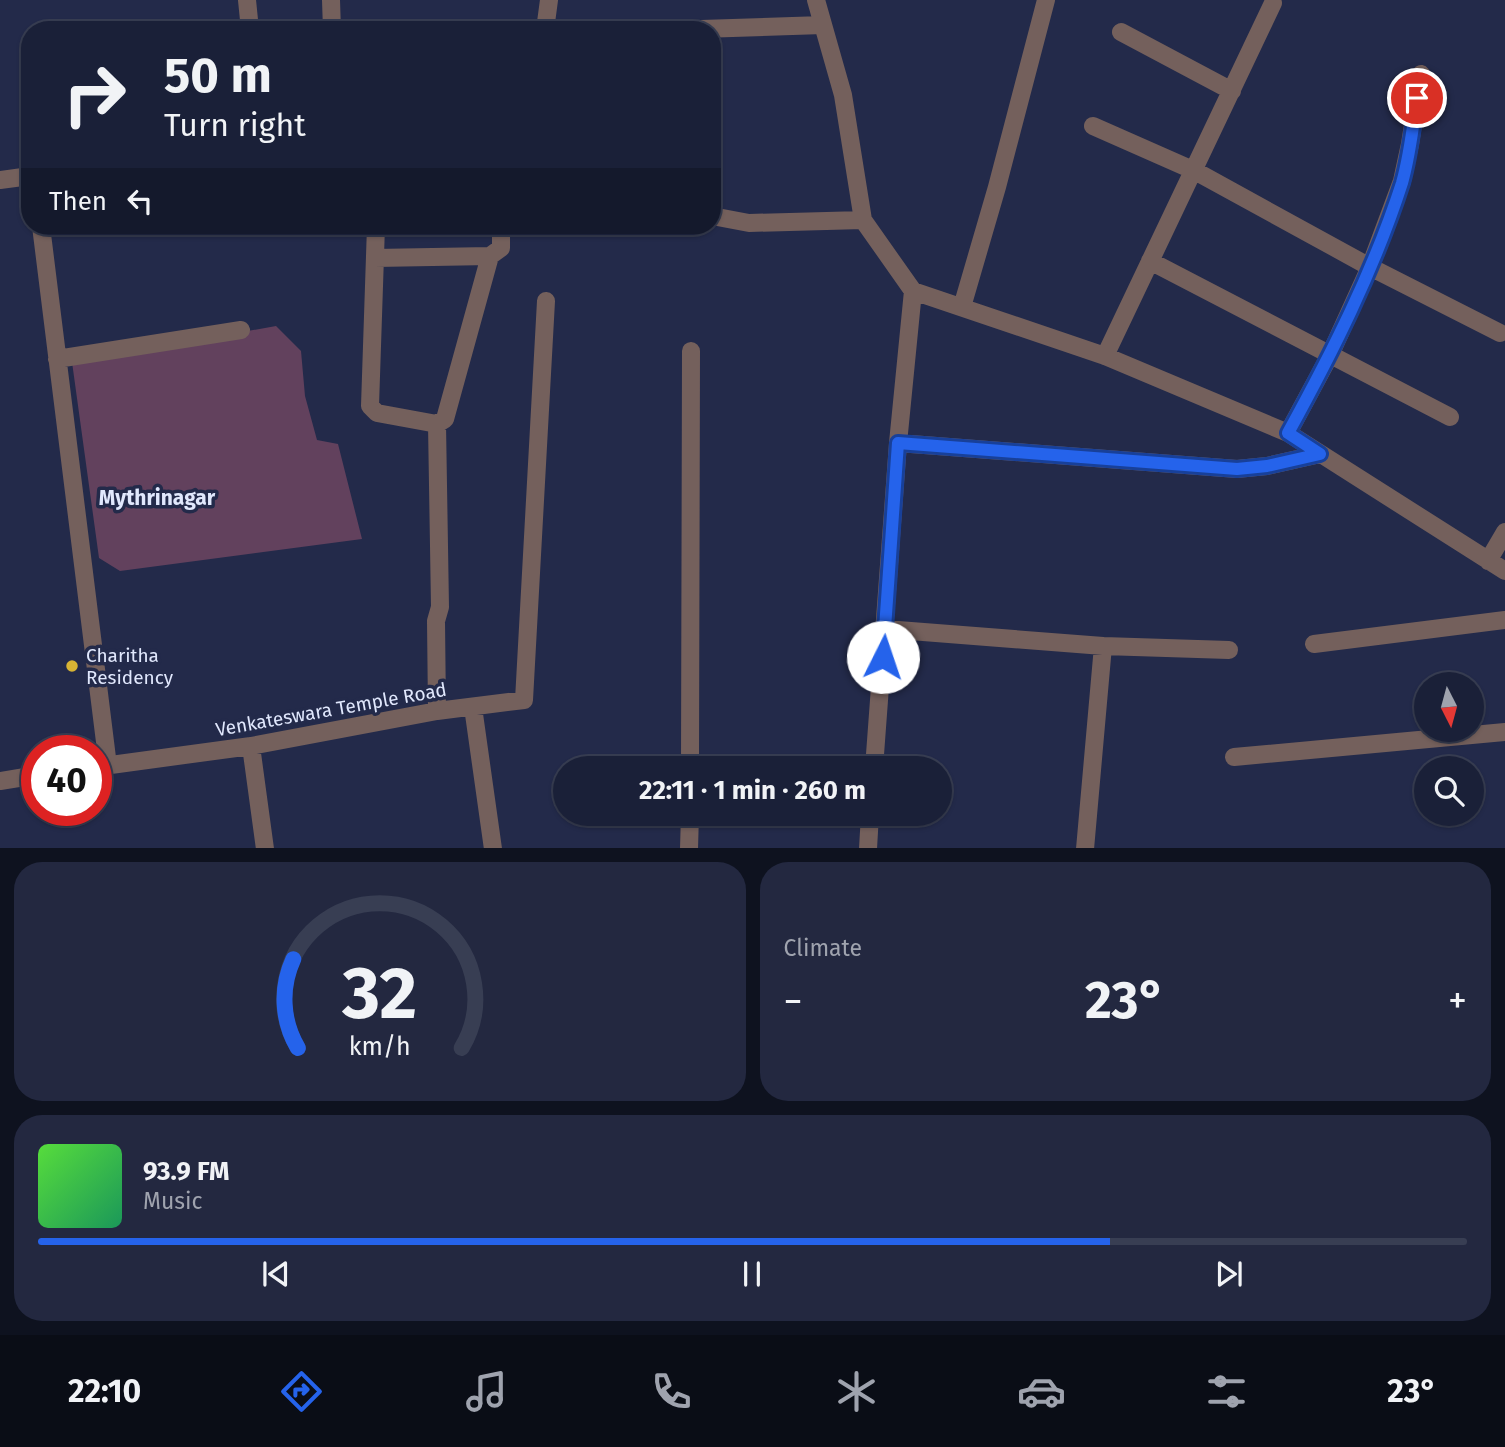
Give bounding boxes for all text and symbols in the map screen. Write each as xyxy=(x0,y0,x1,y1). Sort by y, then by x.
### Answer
text: 50 m xyxy=(164,46,272,105)
icon: right xyxy=(49,49,140,140)
pin xyxy=(1387,68,1447,128)
icon: arrive xyxy=(1398,79,1436,117)
text: Turn right xyxy=(164,106,306,144)
icon: left xyxy=(121,182,159,220)
text: Then xyxy=(49,186,107,217)
district label: Mythrinagar xyxy=(99,485,216,511)
position arrow xyxy=(846,620,920,694)
place label: Charitha Residency xyxy=(86,644,174,689)
marker: Charitha Residency xyxy=(64,658,80,674)
north arrow xyxy=(1414,672,1484,742)
map controls xyxy=(1414,672,1484,826)
street label: Venkateswara Temple Road xyxy=(214,678,448,741)
speed limit sign: 40 xyxy=(21,735,112,826)
button: search xyxy=(1414,756,1484,826)
text: 22:11 · 1 min · 260 m xyxy=(639,775,866,806)
text: Climate xyxy=(784,934,862,962)
text: 32 xyxy=(341,950,417,1037)
text: 23° xyxy=(1085,969,1166,1032)
text: − xyxy=(784,978,803,1024)
text: + xyxy=(1448,978,1467,1024)
text: km/h xyxy=(349,1031,411,1061)
text: 93.9 FM xyxy=(143,1156,229,1187)
text: Music xyxy=(143,1187,203,1215)
icon: previous xyxy=(257,1255,295,1293)
icon: pause xyxy=(733,1255,771,1293)
icon: next xyxy=(1210,1255,1248,1293)
icon: directions xyxy=(277,1367,326,1416)
icon: music xyxy=(462,1367,511,1416)
icon: phone xyxy=(647,1367,696,1416)
icon: climate xyxy=(832,1367,881,1416)
icon: car xyxy=(1017,1367,1066,1416)
icon: filters xyxy=(1202,1367,1251,1416)
text: 22:10 xyxy=(68,1372,141,1410)
text: 23° xyxy=(1387,1372,1437,1410)

